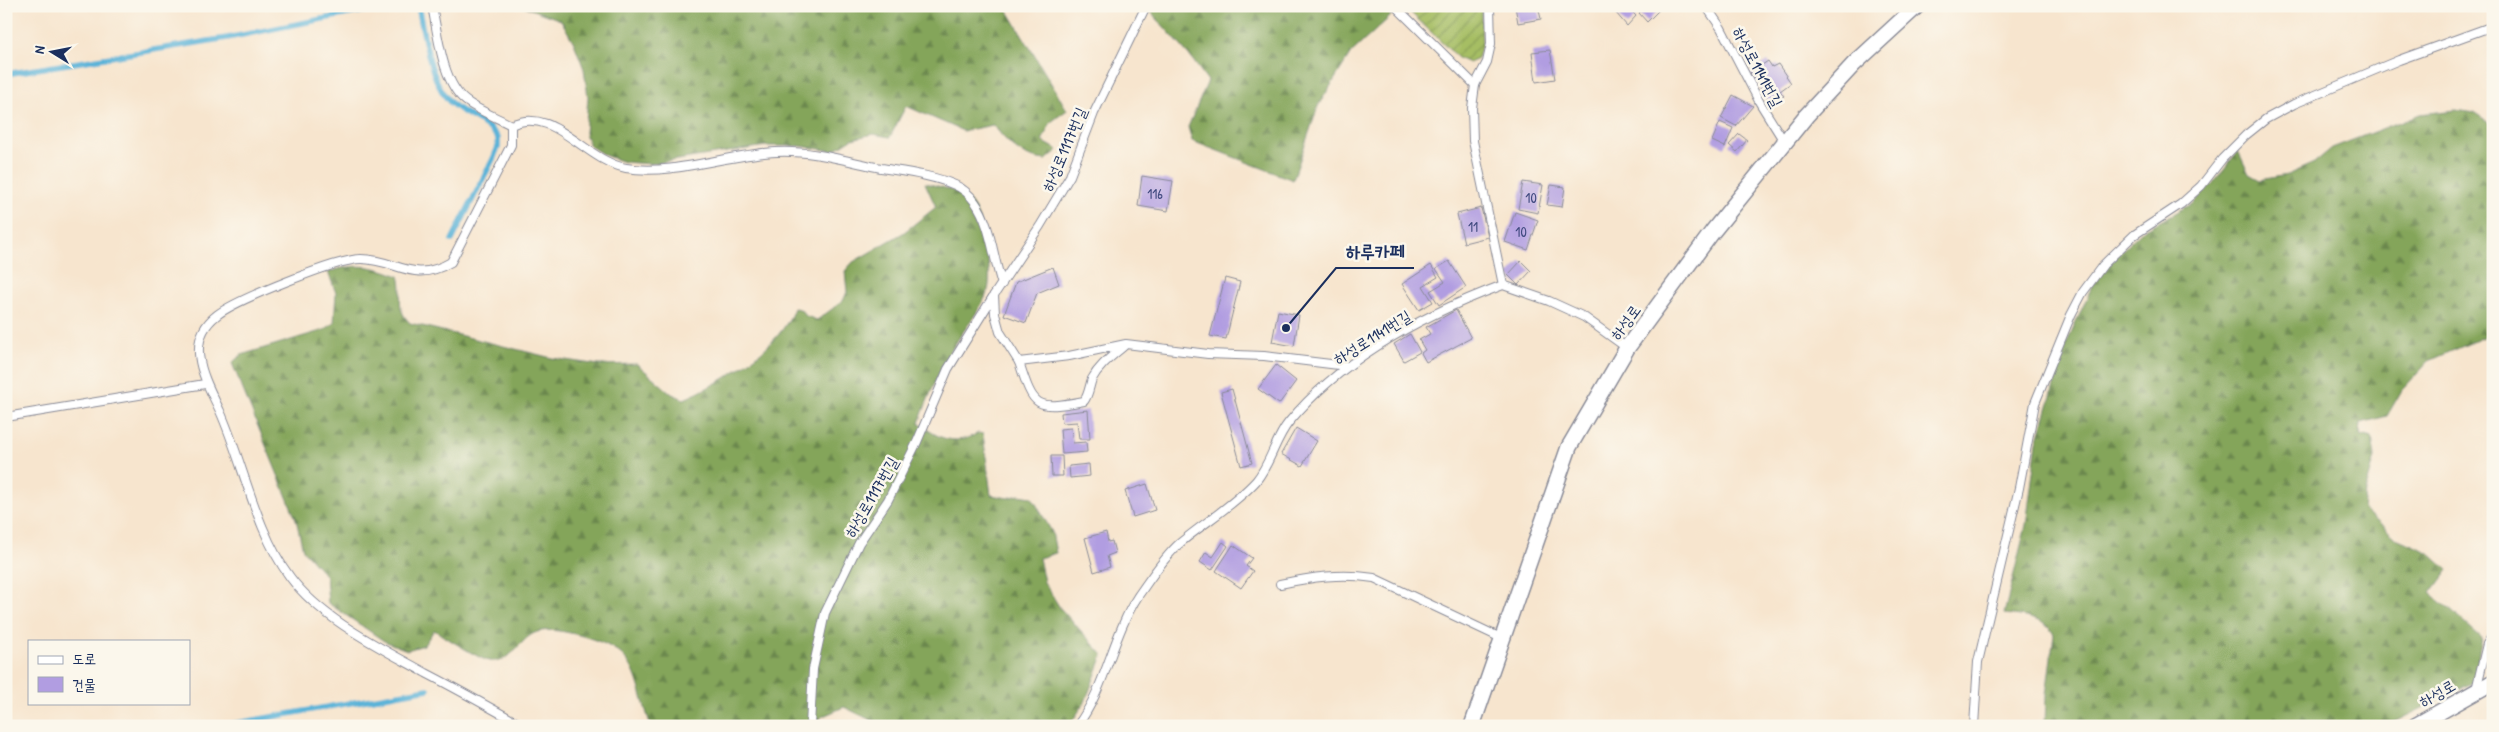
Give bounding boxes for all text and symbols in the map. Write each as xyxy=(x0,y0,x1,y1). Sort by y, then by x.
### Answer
street label: 하성로1141번길 xyxy=(1728,23,1788,111)
north arrow xyxy=(28,28,78,78)
text: N xyxy=(29,44,49,55)
street label: 하성로1117번길 xyxy=(1036,103,1092,195)
house number: 116 xyxy=(1147,184,1163,203)
house number: 10 xyxy=(1525,188,1537,207)
house number: 11 xyxy=(1468,217,1478,236)
house number: 10 xyxy=(1515,222,1527,241)
callout: 하루카페 xyxy=(1336,235,1414,268)
text: 하루카페 xyxy=(1346,239,1404,264)
street label: 하성로 xyxy=(1605,300,1645,344)
street label: 하성로1141번길 xyxy=(1329,304,1415,370)
street label: 하성로1117번길 xyxy=(839,453,903,541)
legend xyxy=(28,640,190,704)
text: 도로 xyxy=(72,648,96,669)
text: 건물 xyxy=(72,674,96,695)
street label: 하성로 xyxy=(2415,674,2459,712)

